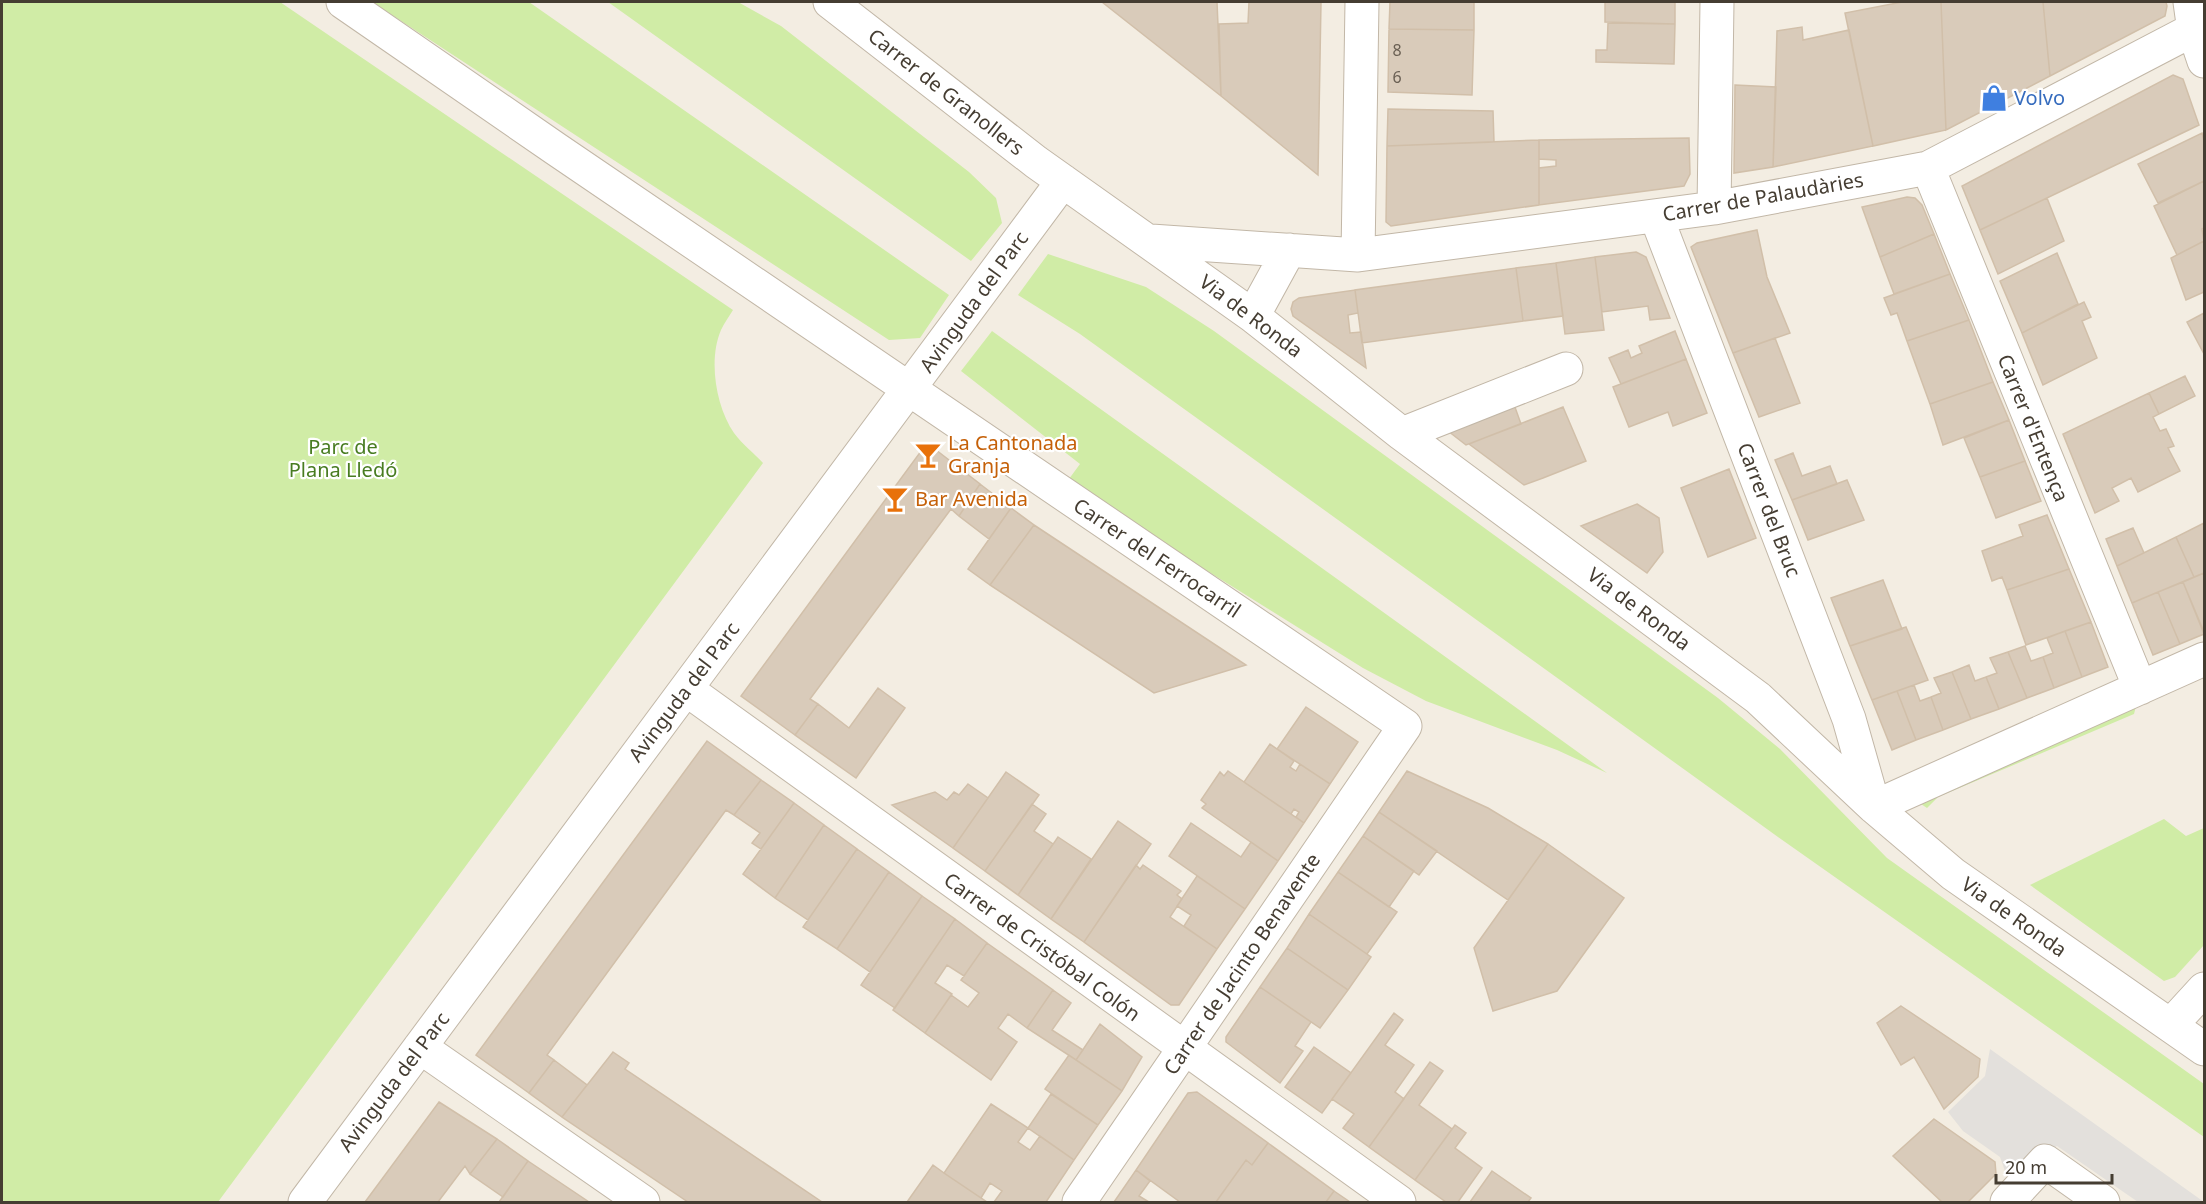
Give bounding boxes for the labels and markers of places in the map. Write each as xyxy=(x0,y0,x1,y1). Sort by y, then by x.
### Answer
shop icon: Volvo xyxy=(1979,83,2009,113)
place label: Volvo xyxy=(2014,84,2065,111)
place label: La Cantonada Granja xyxy=(948,429,1078,479)
bar icon: La Cantonada Granja xyxy=(913,440,943,470)
bar icon: Bar Avenida xyxy=(880,484,910,514)
place label: Bar Avenida xyxy=(915,485,1028,512)

